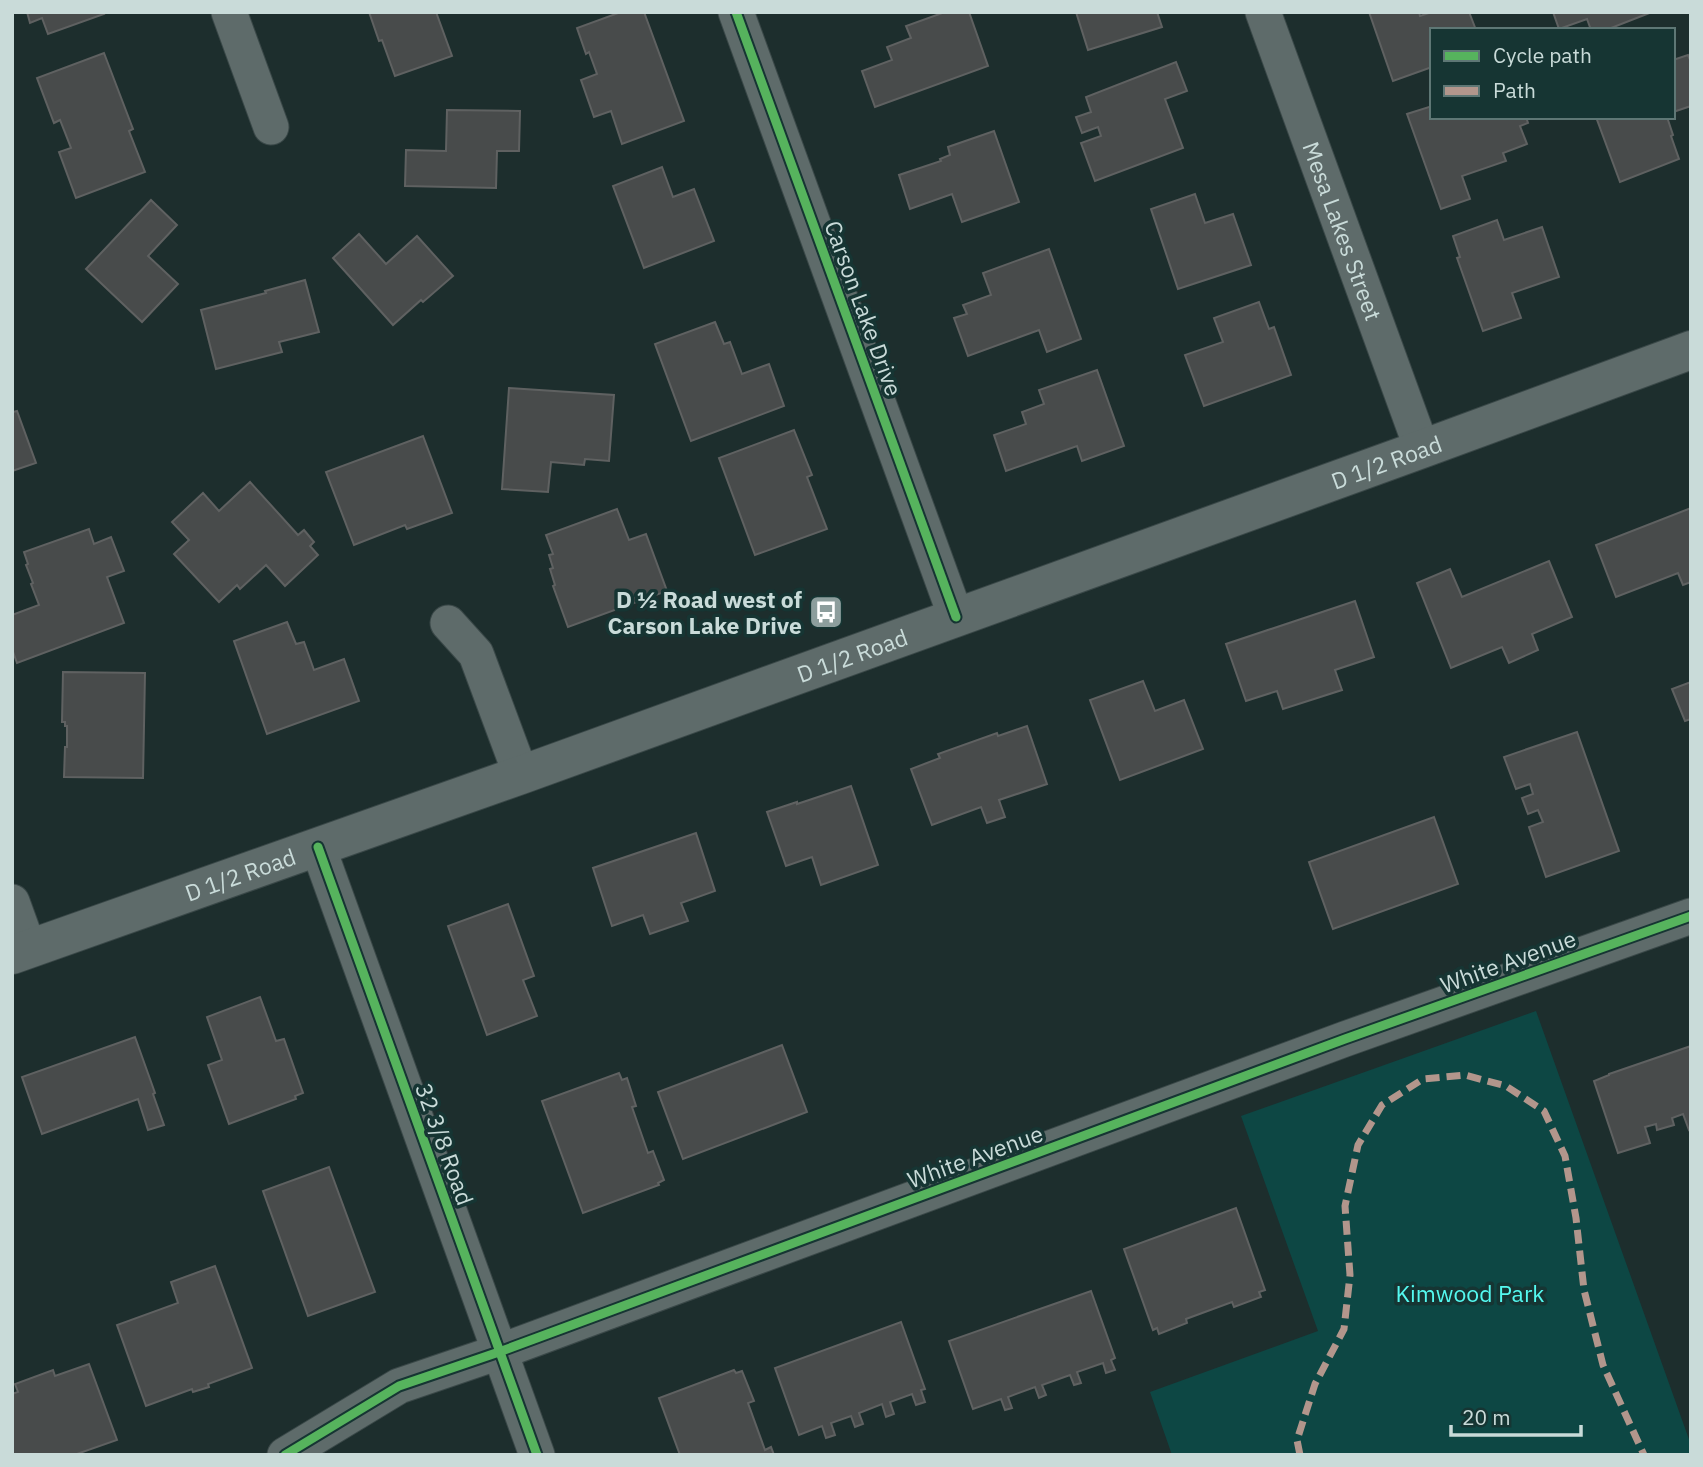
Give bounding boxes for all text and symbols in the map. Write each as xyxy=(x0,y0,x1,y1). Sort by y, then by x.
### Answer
legend xyxy=(1430,28,1675,119)
text: Cycle path xyxy=(1493,41,1592,69)
text: Path xyxy=(1493,76,1536,104)
street label: Mesa Lakes Street xyxy=(1296,137,1389,325)
street label: Carson Lake Drive xyxy=(818,216,910,400)
street label: D 1/2 Road xyxy=(1327,428,1446,496)
place label: D ½ Road west of Carson Lake Drive xyxy=(608,584,802,640)
bus stop icon: D ½ Road west of Carson Lake Drive xyxy=(807,593,845,631)
street label: D 1/2 Road xyxy=(793,621,912,689)
street label: D 1/2 Road xyxy=(181,841,300,908)
street label: White Avenue xyxy=(1436,923,1580,999)
street label: 32 3/8 Road xyxy=(409,1079,481,1209)
street label: White Avenue xyxy=(903,1118,1047,1194)
park label: Kimwood Park xyxy=(1396,1278,1544,1308)
scale bar xyxy=(1451,1394,1580,1438)
text: 20 m xyxy=(1462,1403,1511,1431)

